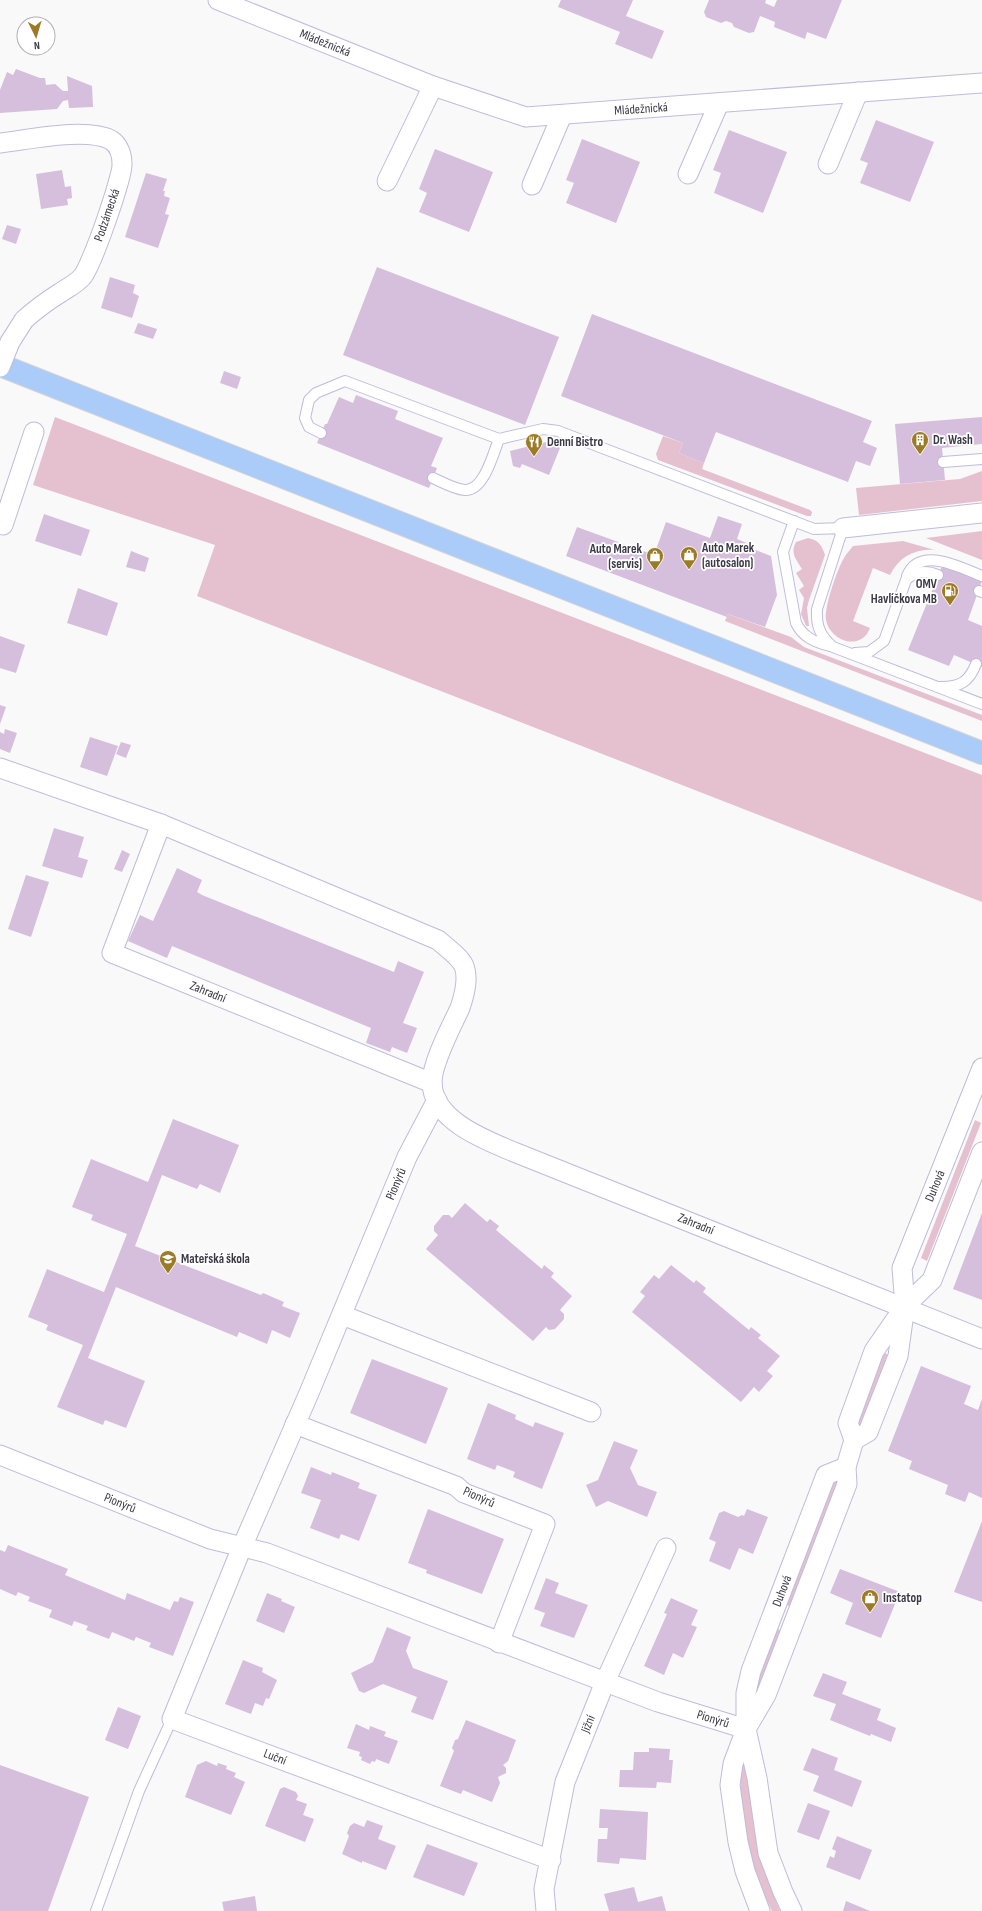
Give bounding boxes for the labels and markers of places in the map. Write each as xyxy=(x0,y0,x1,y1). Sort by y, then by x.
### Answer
building icon: Dr. Wash xyxy=(910,430,930,455)
restaurant icon: Denní Bistro xyxy=(524,432,544,457)
place label: Dr. Wash xyxy=(933,432,973,448)
place label: Denní Bistro xyxy=(547,434,603,450)
place label: Auto Marek (autosalon) xyxy=(701,540,755,571)
place label: Auto Marek (servis) xyxy=(589,541,643,572)
shop icon: Auto Marek (autosalon) xyxy=(679,545,699,570)
shop icon: Auto Marek (servis) xyxy=(645,546,665,571)
place label: OMV Havlíčkova MB xyxy=(871,576,938,607)
fuel station icon: OMV Havlíčkova MB xyxy=(940,581,960,606)
school or university icon: Mateřská škola xyxy=(158,1249,178,1274)
place label: Mateřská škola xyxy=(181,1251,250,1267)
shop icon: Instatop xyxy=(860,1588,880,1613)
place label: Instatop xyxy=(883,1590,922,1606)

